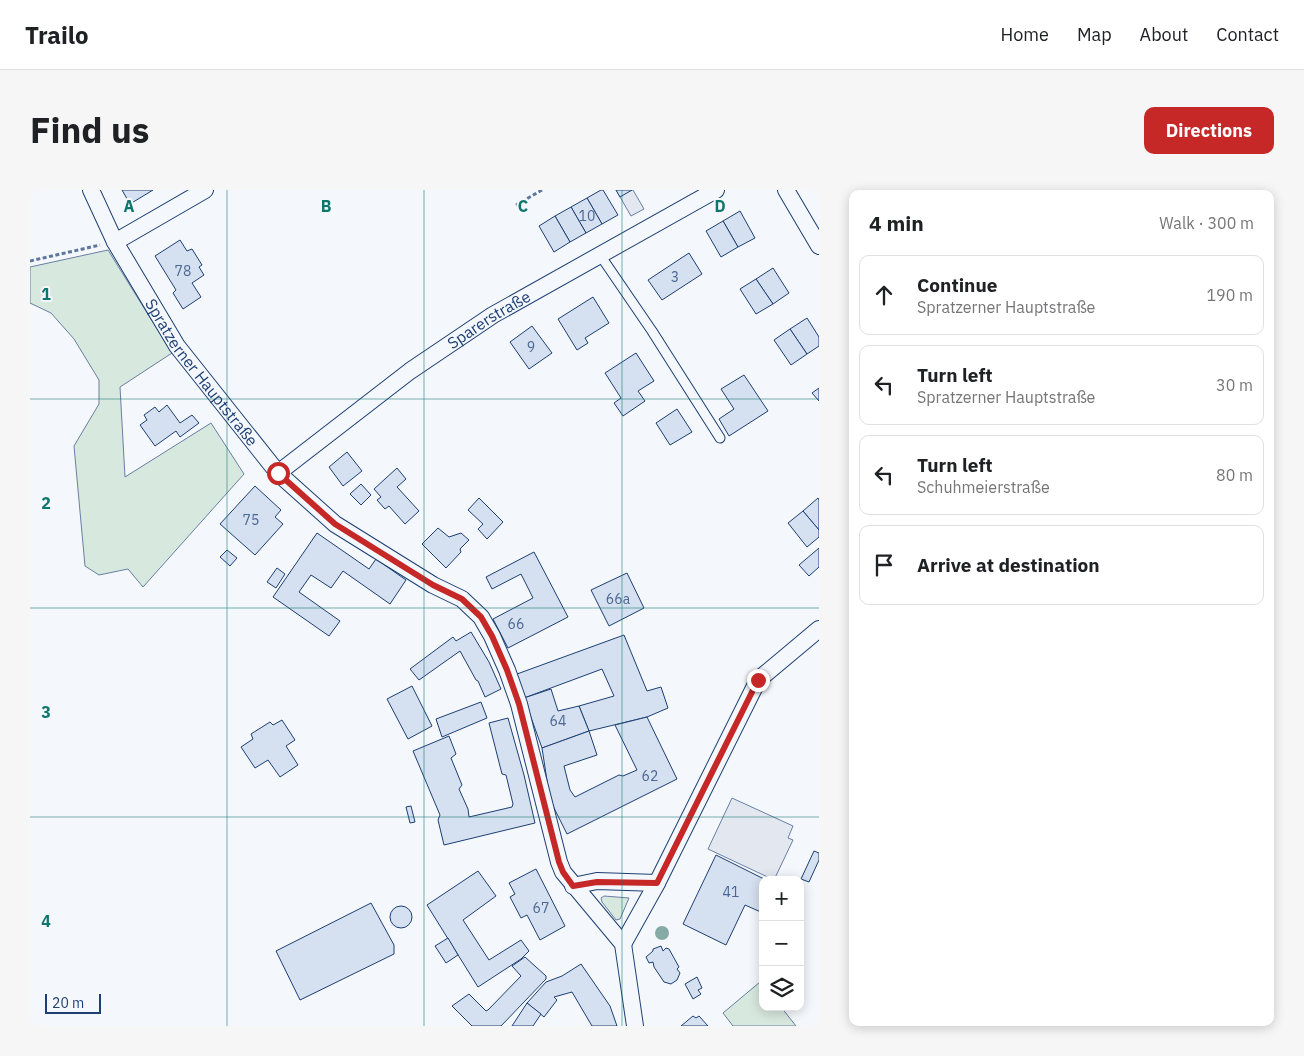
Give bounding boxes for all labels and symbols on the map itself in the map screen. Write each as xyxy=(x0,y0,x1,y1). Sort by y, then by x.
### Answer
text: A xyxy=(124,196,135,216)
text: B xyxy=(321,196,332,216)
text: C xyxy=(518,196,528,216)
text: D xyxy=(714,196,726,216)
house number: 10 xyxy=(579,207,595,225)
house number: 78 xyxy=(175,262,191,280)
house number: 3 xyxy=(671,268,679,286)
text: 1 xyxy=(41,284,51,304)
street label: Sparerstraße xyxy=(443,286,534,353)
street label: Spratzerner Hauptstraße xyxy=(141,295,263,450)
house number: 9 xyxy=(527,338,535,356)
route start xyxy=(267,462,290,485)
text: 2 xyxy=(41,493,51,513)
house number: 75 xyxy=(243,511,259,529)
house number: 66a xyxy=(606,590,631,608)
house number: 66 xyxy=(508,615,524,633)
route end xyxy=(747,669,770,692)
text: 3 xyxy=(41,702,51,722)
house number: 64 xyxy=(550,712,566,730)
house number: 62 xyxy=(642,767,658,785)
house number: 41 xyxy=(723,883,739,901)
house number: 67 xyxy=(533,899,549,917)
text: 4 xyxy=(41,911,51,931)
scale bar xyxy=(45,991,101,1014)

